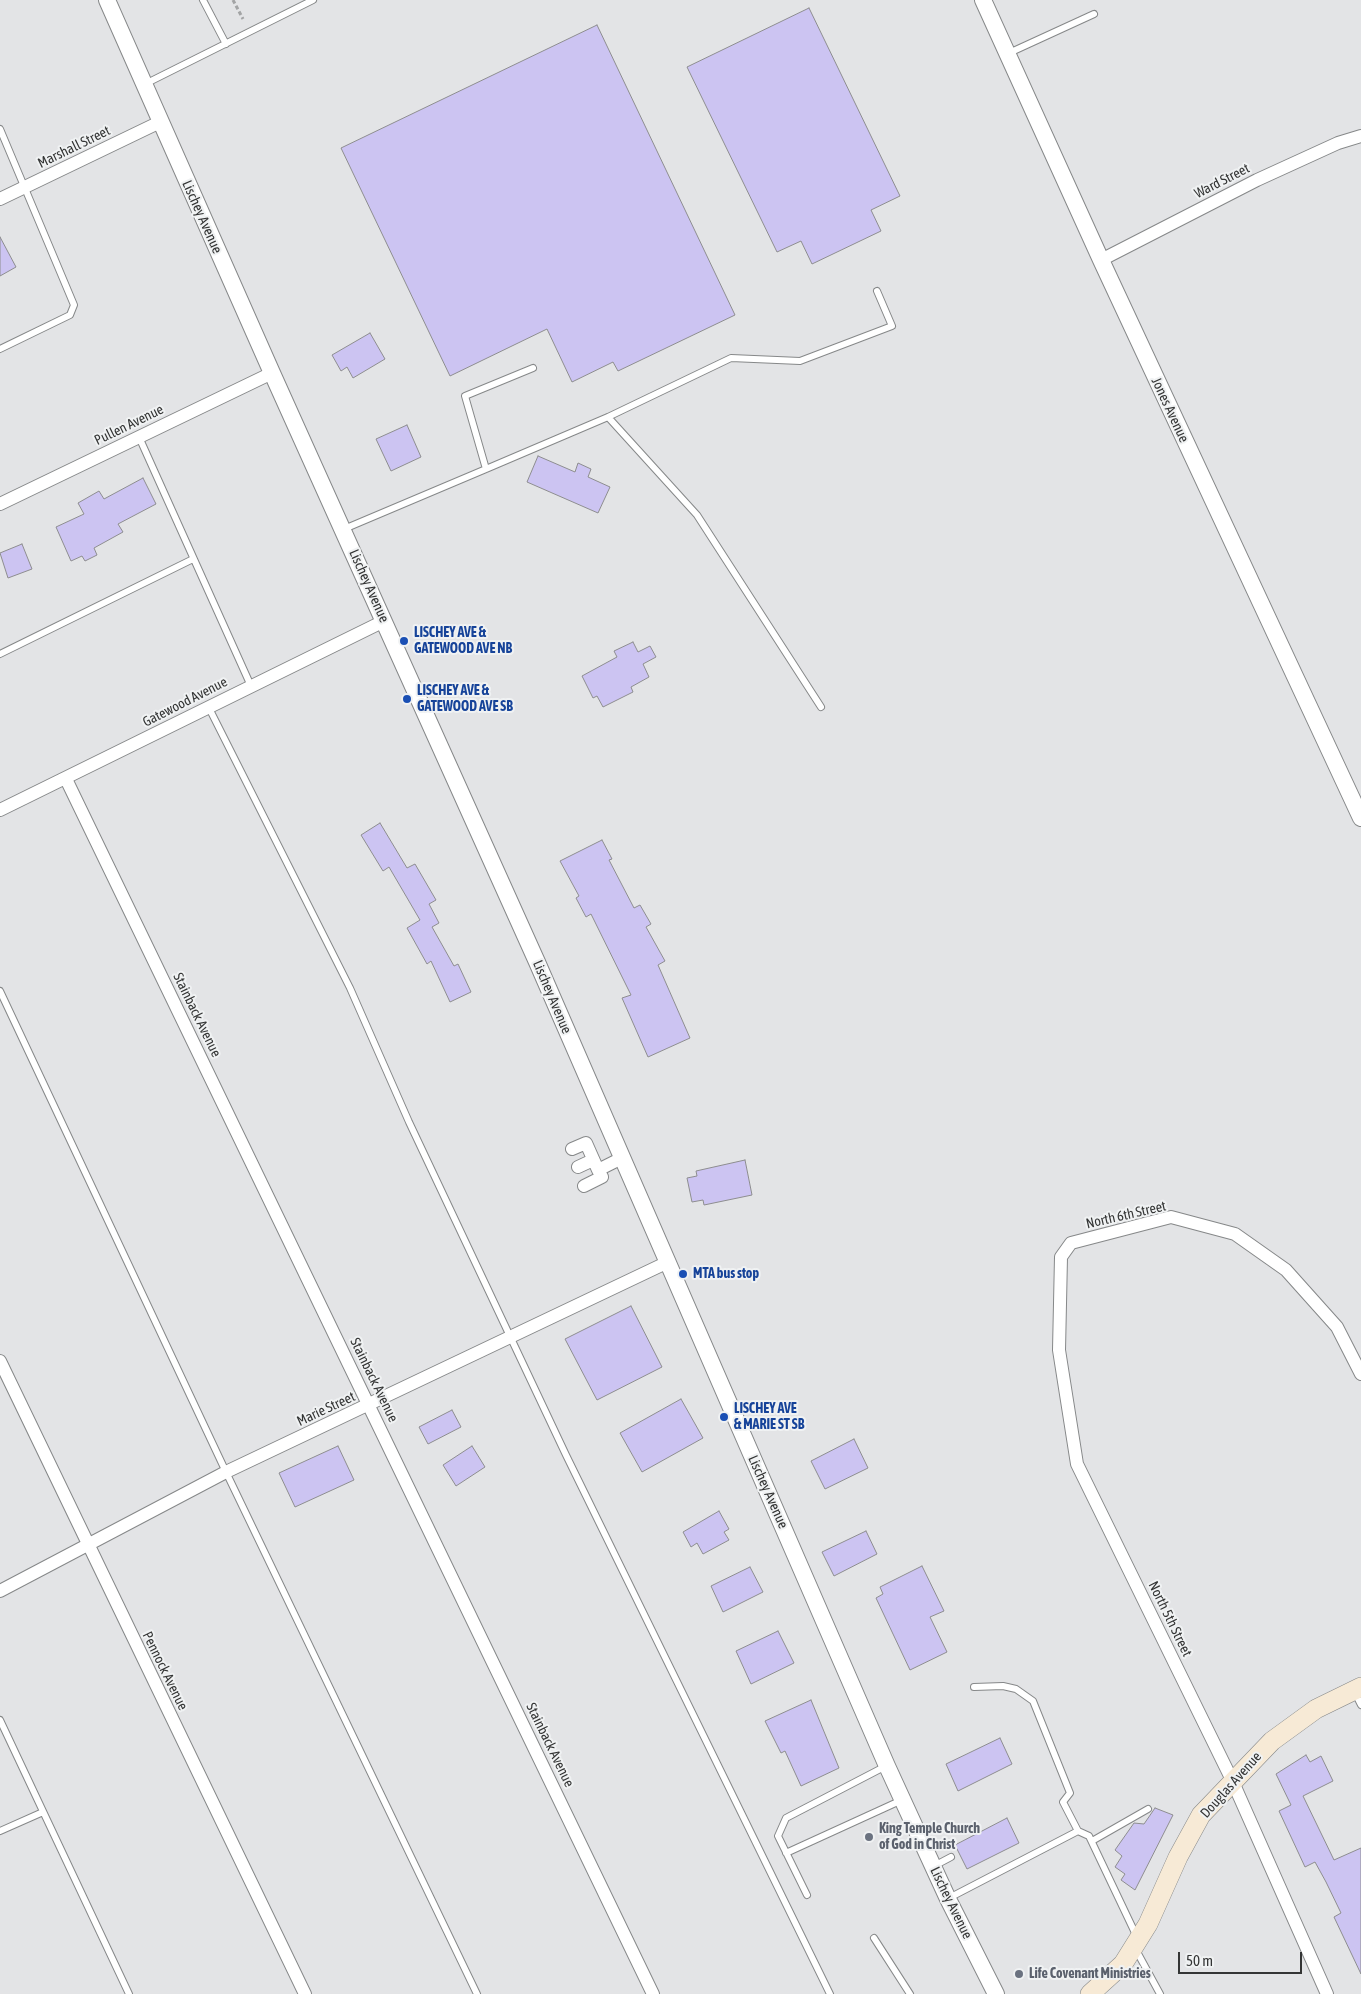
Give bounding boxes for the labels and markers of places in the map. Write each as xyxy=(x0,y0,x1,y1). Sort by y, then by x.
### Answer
place label: LISCHEY AVE & GATEWOOD AVE NB xyxy=(414,625,512,658)
marker: LISCHEY AVE & GATEWOOD AVE NB xyxy=(398,635,410,647)
place label: LISCHEY AVE & GATEWOOD AVE SB xyxy=(417,683,513,716)
marker: LISCHEY AVE & GATEWOOD AVE SB xyxy=(401,693,413,705)
place label: MTA bus stop xyxy=(693,1266,759,1282)
marker: MTA bus stop xyxy=(677,1268,689,1280)
place label: LISCHEY AVE & MARIE ST SB xyxy=(734,1401,804,1434)
marker: LISCHEY AVE & MARIE ST SB xyxy=(718,1411,730,1423)
place label: King Temple Church of God in Christ xyxy=(879,1821,980,1854)
marker: King Temple Church of God in Christ xyxy=(863,1831,875,1843)
place label: Life Covenant Ministries xyxy=(1029,1966,1151,1982)
marker: Life Covenant Ministries xyxy=(1013,1968,1025,1980)

